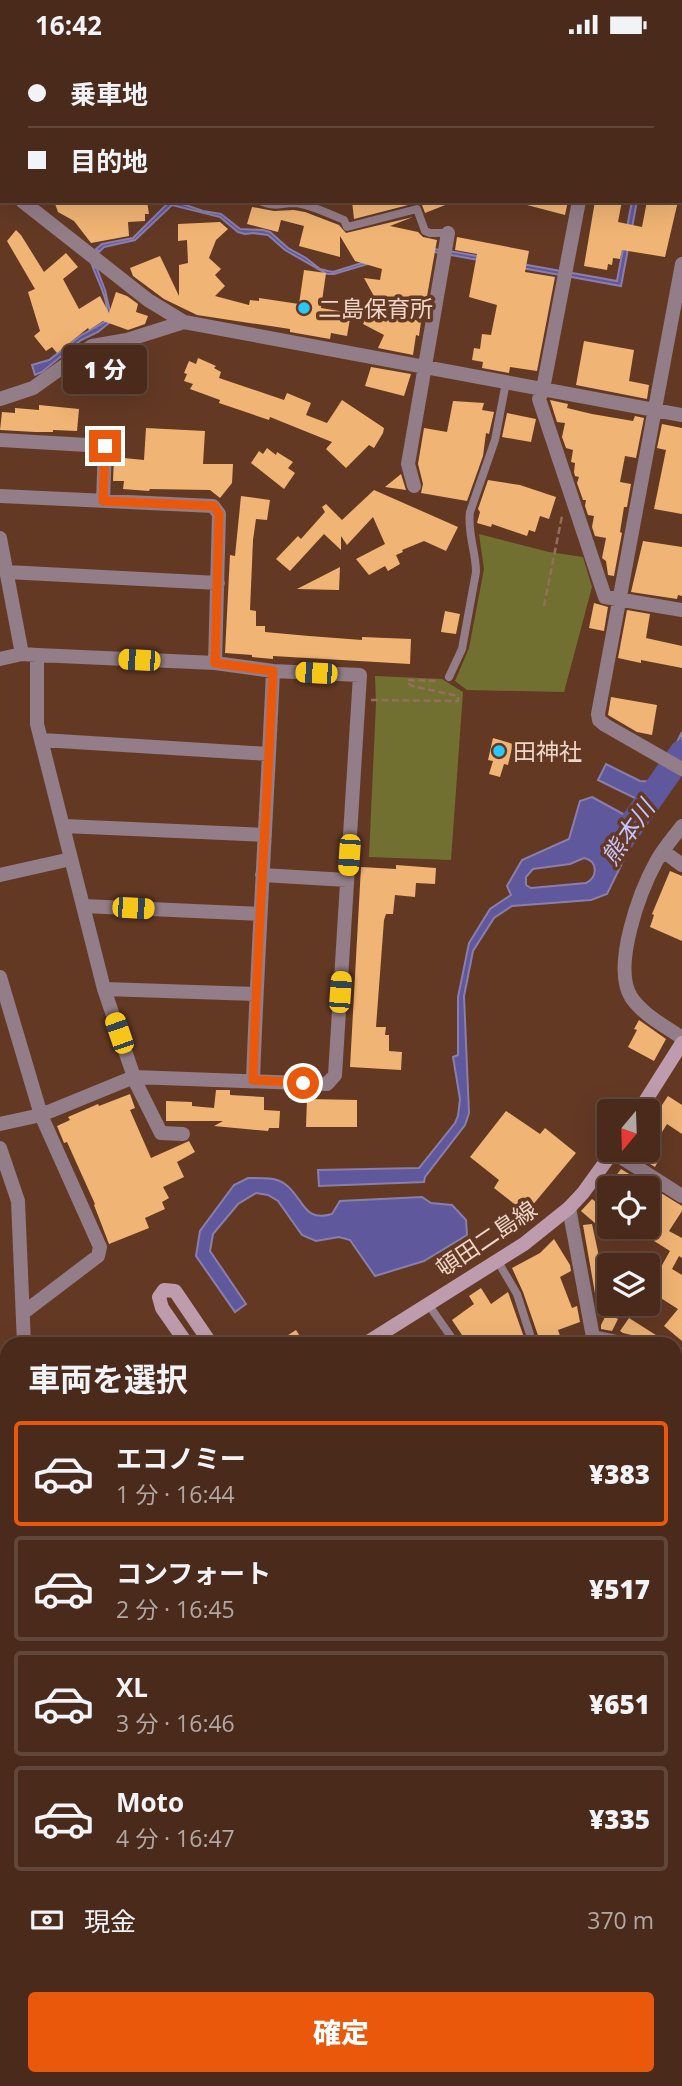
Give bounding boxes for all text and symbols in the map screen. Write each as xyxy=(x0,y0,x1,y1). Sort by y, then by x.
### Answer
text: 16:42 xyxy=(35,7,102,43)
text: 乗車地 xyxy=(70,76,148,112)
text: 目的地 xyxy=(70,143,148,179)
place label: 二島保育所 xyxy=(318,292,433,324)
marker: 二島保育所 xyxy=(296,300,312,316)
callout: 1 分 xyxy=(63,345,147,393)
text: 1 分 xyxy=(84,353,126,385)
route end xyxy=(89,430,121,462)
car xyxy=(118,648,161,672)
car xyxy=(295,661,338,685)
place label: 田神社 xyxy=(513,735,582,767)
marker: 田神社 xyxy=(491,743,507,759)
water label: 熊本川 xyxy=(593,791,663,871)
car xyxy=(338,833,361,877)
car xyxy=(112,896,155,920)
car xyxy=(329,970,352,1014)
car xyxy=(103,1010,136,1056)
route start xyxy=(287,1067,319,1099)
north arrow xyxy=(597,1099,660,1162)
map controls xyxy=(597,1099,660,1316)
button: locate xyxy=(597,1176,660,1239)
street label: 頓田二島線 xyxy=(429,1193,543,1283)
button: layers xyxy=(597,1253,660,1316)
text: 車両を選択 xyxy=(28,1357,188,1400)
text: エコノミー xyxy=(116,1440,246,1476)
icon: car xyxy=(32,1442,95,1505)
text: ¥383 xyxy=(589,1456,650,1492)
text: 1 分 · 16:44 xyxy=(116,1478,235,1510)
text: コンフォート xyxy=(116,1555,271,1591)
icon: car xyxy=(32,1557,95,1620)
text: ¥517 xyxy=(589,1571,650,1607)
text: 2 分 · 16:45 xyxy=(116,1593,235,1625)
text: XL xyxy=(116,1669,148,1705)
icon: car xyxy=(32,1672,95,1735)
text: ¥651 xyxy=(589,1686,650,1722)
text: 3 分 · 16:46 xyxy=(116,1707,235,1739)
text: Moto xyxy=(116,1784,184,1820)
icon: car xyxy=(32,1787,95,1850)
text: ¥335 xyxy=(589,1801,650,1837)
text: 4 分 · 16:47 xyxy=(116,1822,235,1854)
icon: cash xyxy=(28,1901,66,1939)
text: 現金 xyxy=(84,1903,136,1939)
text: 370 m xyxy=(587,1904,654,1936)
button: 確定 xyxy=(28,1992,654,2072)

